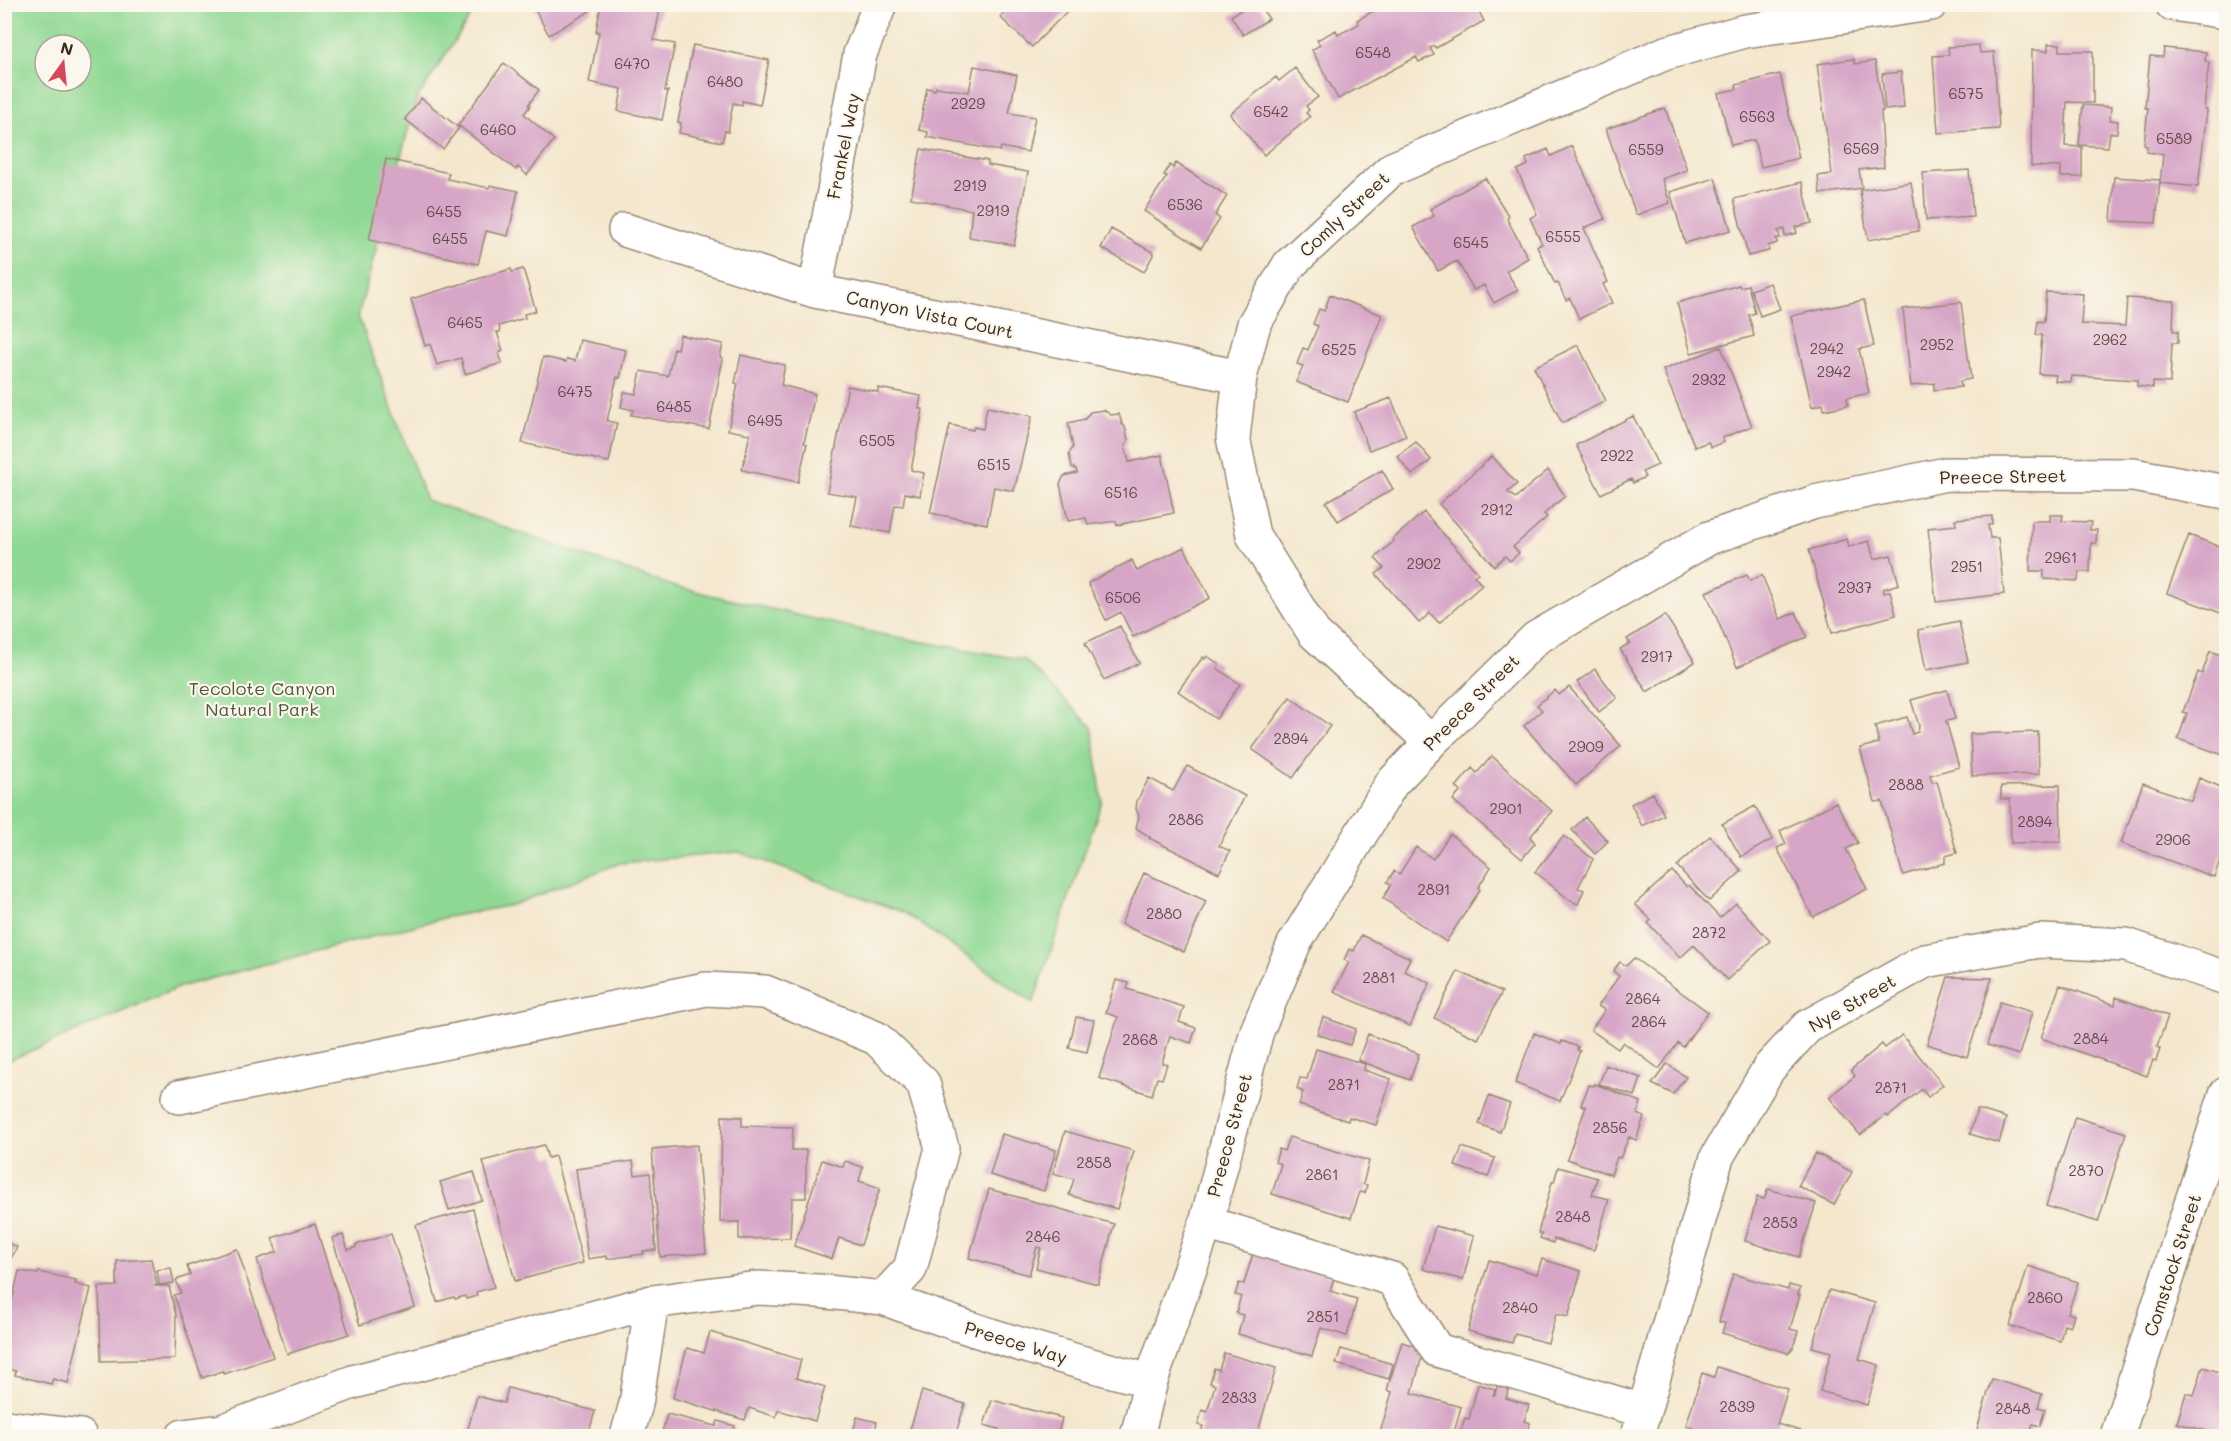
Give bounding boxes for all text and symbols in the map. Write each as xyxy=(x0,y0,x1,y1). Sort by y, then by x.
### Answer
north arrow xyxy=(33,33,93,93)
text: N xyxy=(58,36,76,60)
house number: 6548 xyxy=(1355,42,1391,62)
house number: 6470 xyxy=(614,53,650,73)
house number: 6480 xyxy=(707,71,743,91)
house number: 6575 xyxy=(1949,83,1983,103)
street label: Frankel Way xyxy=(821,91,865,201)
house number: 2929 xyxy=(951,93,985,113)
house number: 6542 xyxy=(1254,101,1288,121)
house number: 6563 xyxy=(1739,106,1775,126)
house number: 6460 xyxy=(480,119,516,139)
house number: 6589 xyxy=(2156,128,2192,148)
house number: 6569 xyxy=(1843,138,1879,158)
house number: 6559 xyxy=(1628,139,1664,159)
street label: Comly Street xyxy=(1294,166,1394,262)
house number: 2919 xyxy=(954,175,987,195)
house number: 6536 xyxy=(1167,194,1203,214)
house number: 2919 xyxy=(977,200,1010,220)
house number: 6455 xyxy=(426,201,462,221)
house number: 6555 xyxy=(1545,226,1581,246)
house number: 6455 xyxy=(432,228,468,248)
house number: 6545 xyxy=(1453,232,1489,252)
street label: Canyon Vista Court xyxy=(844,284,1016,344)
house number: 6465 xyxy=(447,312,483,332)
house number: 2962 xyxy=(2093,329,2127,349)
house number: 2952 xyxy=(1920,334,1954,354)
house number: 2942 xyxy=(1810,338,1844,358)
house number: 6525 xyxy=(1322,339,1356,359)
house number: 2942 xyxy=(1817,361,1851,381)
house number: 2932 xyxy=(1692,369,1726,389)
house number: 6475 xyxy=(558,381,592,401)
house number: 6485 xyxy=(656,396,692,416)
house number: 6495 xyxy=(747,410,783,430)
house number: 6505 xyxy=(859,430,895,450)
house number: 2922 xyxy=(1600,445,1634,465)
house number: 6515 xyxy=(977,454,1011,474)
street label: Preece Street xyxy=(1939,463,2067,489)
house number: 6516 xyxy=(1104,482,1138,502)
house number: 2912 xyxy=(1481,499,1513,519)
house number: 2961 xyxy=(2045,547,2078,567)
house number: 2902 xyxy=(1407,553,1441,573)
house number: 2951 xyxy=(1951,556,1983,576)
house number: 2937 xyxy=(1838,577,1872,597)
house number: 6506 xyxy=(1105,587,1141,607)
house number: 2917 xyxy=(1641,646,1673,666)
street label: Preece Street xyxy=(1418,649,1524,755)
park label: Tecolote Canyon Natural Park xyxy=(189,676,335,721)
house number: 2894 xyxy=(1273,728,1309,748)
house number: 2909 xyxy=(1568,736,1604,756)
house number: 2888 xyxy=(1888,774,1924,794)
house number: 2901 xyxy=(1489,798,1523,818)
house number: 2886 xyxy=(1168,809,1204,829)
house number: 2894 xyxy=(2017,811,2053,831)
house number: 2906 xyxy=(2155,829,2191,849)
house number: 2891 xyxy=(1417,879,1451,899)
house number: 2880 xyxy=(1146,903,1182,923)
house number: 2872 xyxy=(1692,922,1726,942)
house number: 2881 xyxy=(1362,967,1396,987)
street label: Nye Street xyxy=(1804,968,1900,1038)
house number: 2864 xyxy=(1625,988,1661,1008)
house number: 2864 xyxy=(1631,1011,1667,1031)
house number: 2884 xyxy=(2073,1028,2109,1048)
house number: 2868 xyxy=(1122,1029,1158,1049)
street label: Preece Street xyxy=(1201,1071,1257,1199)
house number: 2871 xyxy=(1328,1074,1360,1094)
house number: 2871 xyxy=(1875,1077,1907,1097)
house number: 2856 xyxy=(1592,1117,1628,1137)
house number: 2858 xyxy=(1076,1152,1112,1172)
house number: 2870 xyxy=(2068,1160,2104,1180)
house number: 2861 xyxy=(1305,1164,1339,1184)
street label: Comstock Street xyxy=(2138,1191,2206,1339)
house number: 2848 xyxy=(1555,1206,1591,1226)
house number: 2853 xyxy=(1763,1212,1798,1232)
house number: 2846 xyxy=(1025,1226,1061,1246)
house number: 2860 xyxy=(2027,1287,2063,1307)
house number: 2840 xyxy=(1502,1297,1538,1317)
house number: 2851 xyxy=(1307,1306,1339,1326)
street label: Preece Way xyxy=(962,1315,1070,1369)
house number: 2833 xyxy=(1221,1387,1257,1407)
house number: 2839 xyxy=(1719,1396,1755,1416)
house number: 2848 xyxy=(1995,1398,2031,1418)

